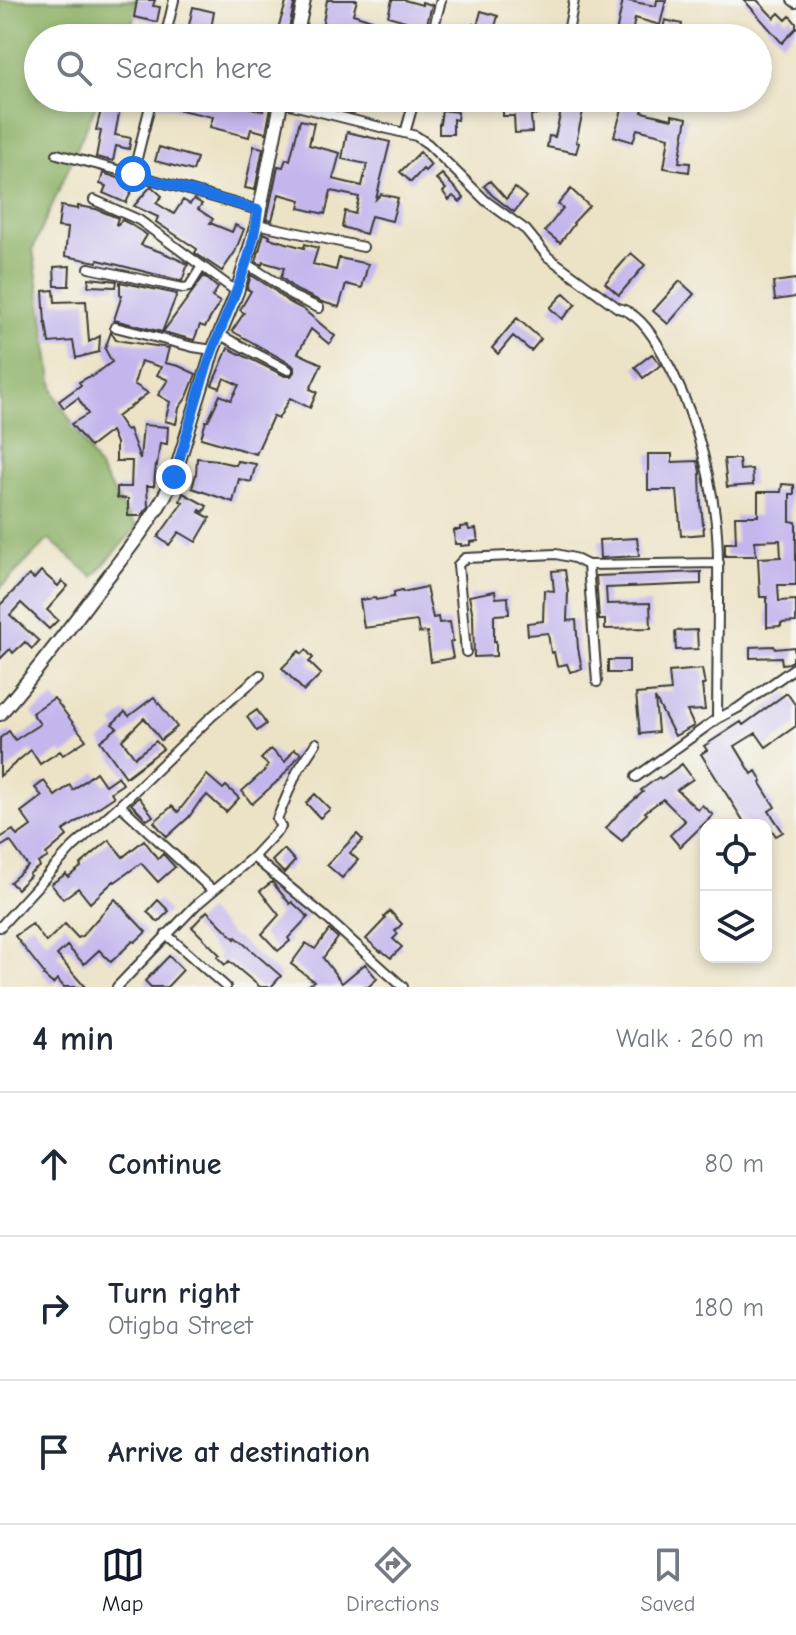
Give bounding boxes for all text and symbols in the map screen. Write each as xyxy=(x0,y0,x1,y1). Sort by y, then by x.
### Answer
search box xyxy=(24,24,772,112)
icon: search xyxy=(52,46,96,90)
text: Search here xyxy=(116,51,272,86)
route start xyxy=(115,156,151,192)
route end xyxy=(156,459,192,495)
map controls xyxy=(700,819,772,963)
button: locate xyxy=(700,819,772,891)
button: layers xyxy=(700,891,772,963)
text: 4 min xyxy=(32,1019,114,1059)
text: Walk · 260 m xyxy=(616,1024,764,1054)
icon: ahead xyxy=(32,1142,76,1186)
text: Continue xyxy=(108,1147,222,1182)
text: 80 m xyxy=(705,1149,764,1179)
text: Turn right xyxy=(108,1276,240,1311)
icon: right xyxy=(32,1286,76,1330)
text: 180 m xyxy=(694,1293,764,1323)
text: Otigba Street xyxy=(108,1311,253,1341)
icon: arrive xyxy=(32,1430,76,1474)
text: Arrive at destination xyxy=(108,1435,370,1470)
tab: Map xyxy=(101,1543,145,1617)
tab: Directions xyxy=(346,1543,439,1617)
tab: Saved xyxy=(640,1543,695,1617)

